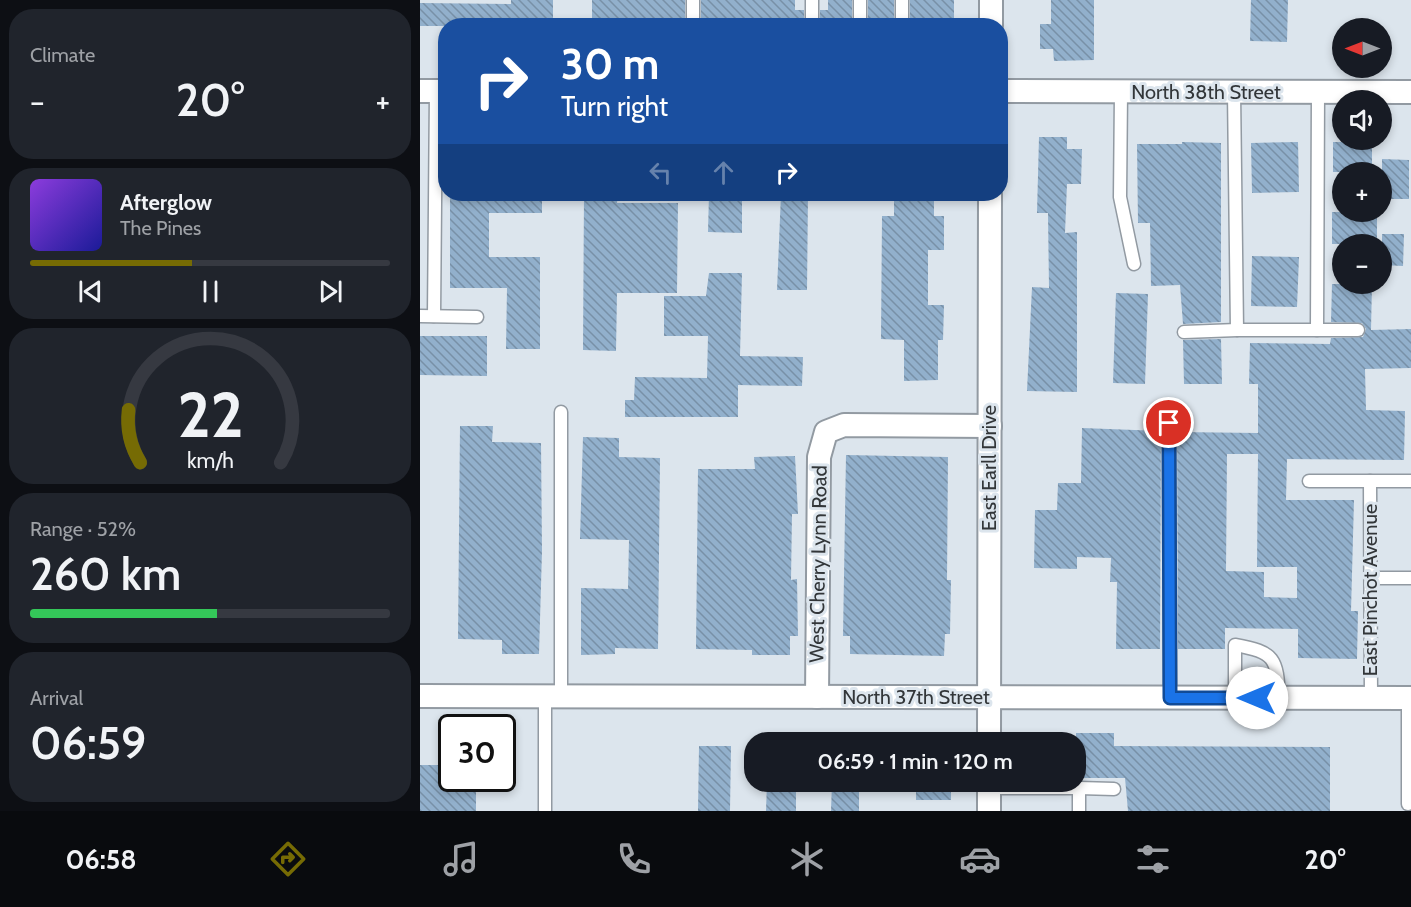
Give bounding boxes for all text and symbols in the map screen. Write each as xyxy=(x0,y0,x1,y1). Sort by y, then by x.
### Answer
north arrow xyxy=(1332,18,1392,78)
map controls xyxy=(1332,18,1392,294)
text: 30 m xyxy=(561,38,659,90)
icon: right xyxy=(462,42,540,120)
text: Climate xyxy=(30,43,95,67)
text: 20° xyxy=(176,73,244,127)
street label: North 38th Street xyxy=(1131,80,1281,104)
text: − xyxy=(30,81,45,121)
text: + xyxy=(375,81,390,121)
text: Turn right xyxy=(561,90,668,123)
button: sound xyxy=(1332,90,1392,150)
icon: left xyxy=(644,156,677,189)
icon: ahead xyxy=(707,156,740,189)
icon: right xyxy=(770,156,803,189)
button: + xyxy=(1332,162,1392,222)
text: Afterglow xyxy=(120,189,212,216)
text: The Pines xyxy=(120,216,201,240)
button: − xyxy=(1332,234,1392,294)
icon: previous xyxy=(74,275,107,308)
icon: pause xyxy=(194,275,227,308)
icon: next xyxy=(314,275,347,308)
text: 22 xyxy=(177,377,243,453)
pin xyxy=(1143,397,1194,448)
street label: East Earll Drive xyxy=(977,405,1001,531)
icon: arrive xyxy=(1152,406,1185,439)
text: km/h xyxy=(187,447,233,473)
street label: West Cherry Lynn Road xyxy=(804,465,832,663)
street label: East Pinchot Avenue xyxy=(1358,504,1382,676)
text: Range · 52% xyxy=(30,517,136,541)
text: 260 km xyxy=(30,547,181,601)
position arrow xyxy=(1225,666,1289,730)
street label: North 37th Street xyxy=(842,685,990,709)
text: Arrival xyxy=(30,686,83,710)
speed limit sign: 30 xyxy=(438,714,516,792)
text: 06:59 xyxy=(30,716,146,770)
text: 06:59 · 1 min · 120 m xyxy=(817,748,1013,775)
icon: directions xyxy=(267,838,309,880)
icon: music xyxy=(440,838,482,880)
icon: phone xyxy=(613,838,655,880)
icon: climate xyxy=(786,838,828,880)
icon: car xyxy=(959,838,1001,880)
icon: filters xyxy=(1132,838,1174,880)
text: 06:58 xyxy=(65,843,136,876)
text: 20° xyxy=(1304,843,1346,876)

